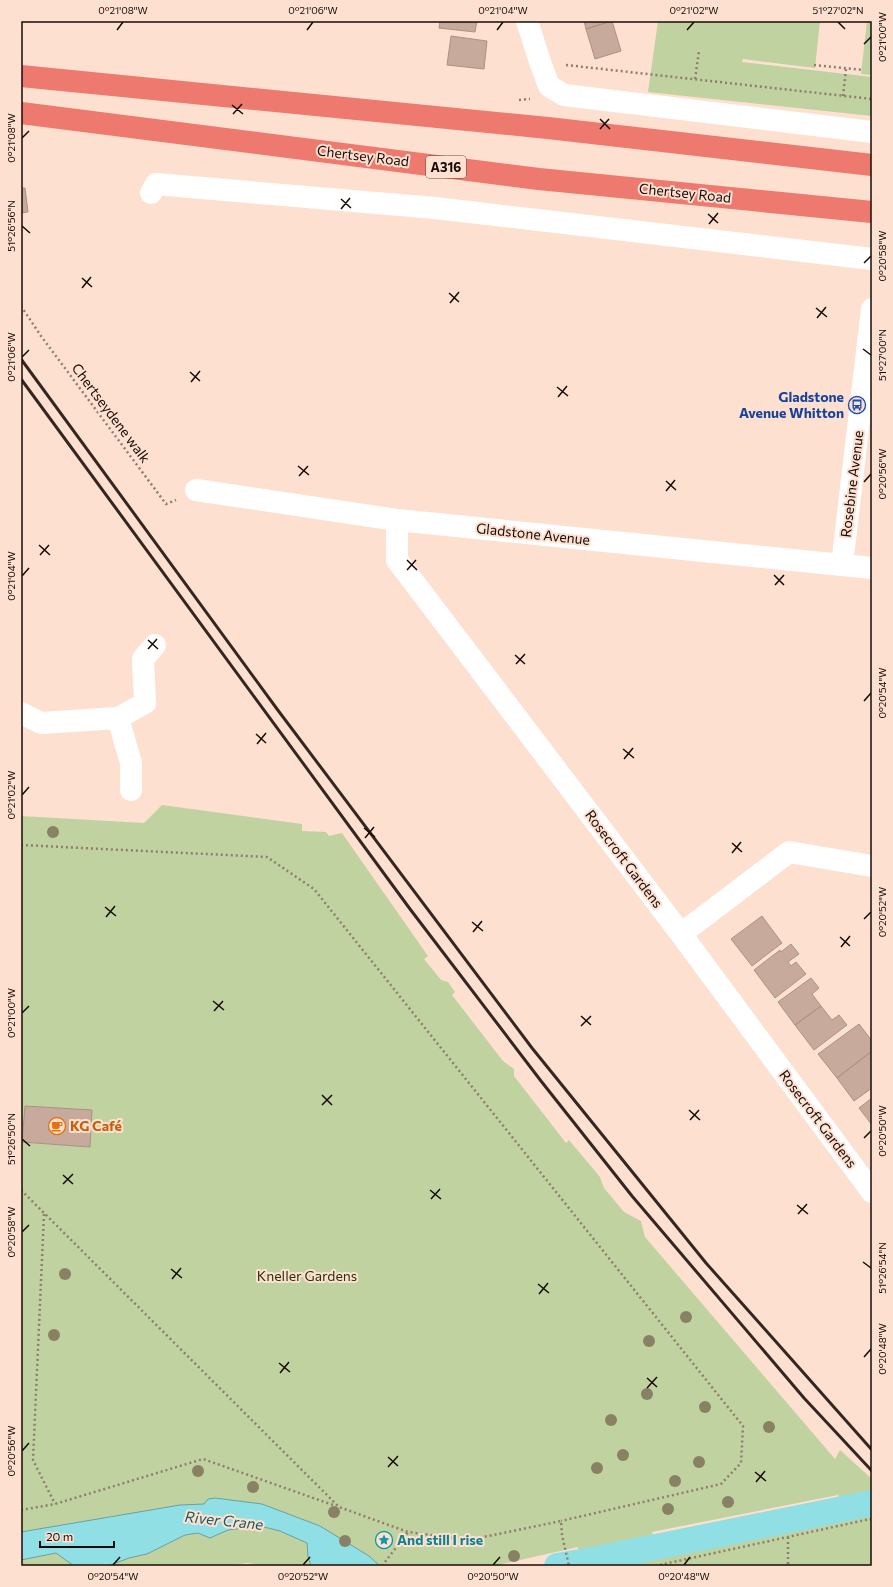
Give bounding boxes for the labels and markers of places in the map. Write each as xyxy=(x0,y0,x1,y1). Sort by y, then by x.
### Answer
place label: Gladstone Avenue Whitton xyxy=(739,388,844,421)
bus stop icon: Gladstone Avenue Whitton xyxy=(847,395,867,415)
cafe icon: KG Café xyxy=(47,1116,67,1136)
place label: KG Café xyxy=(70,1117,122,1134)
place icon: And still I rise xyxy=(374,1530,394,1550)
place label: And still I rise xyxy=(397,1531,483,1548)

